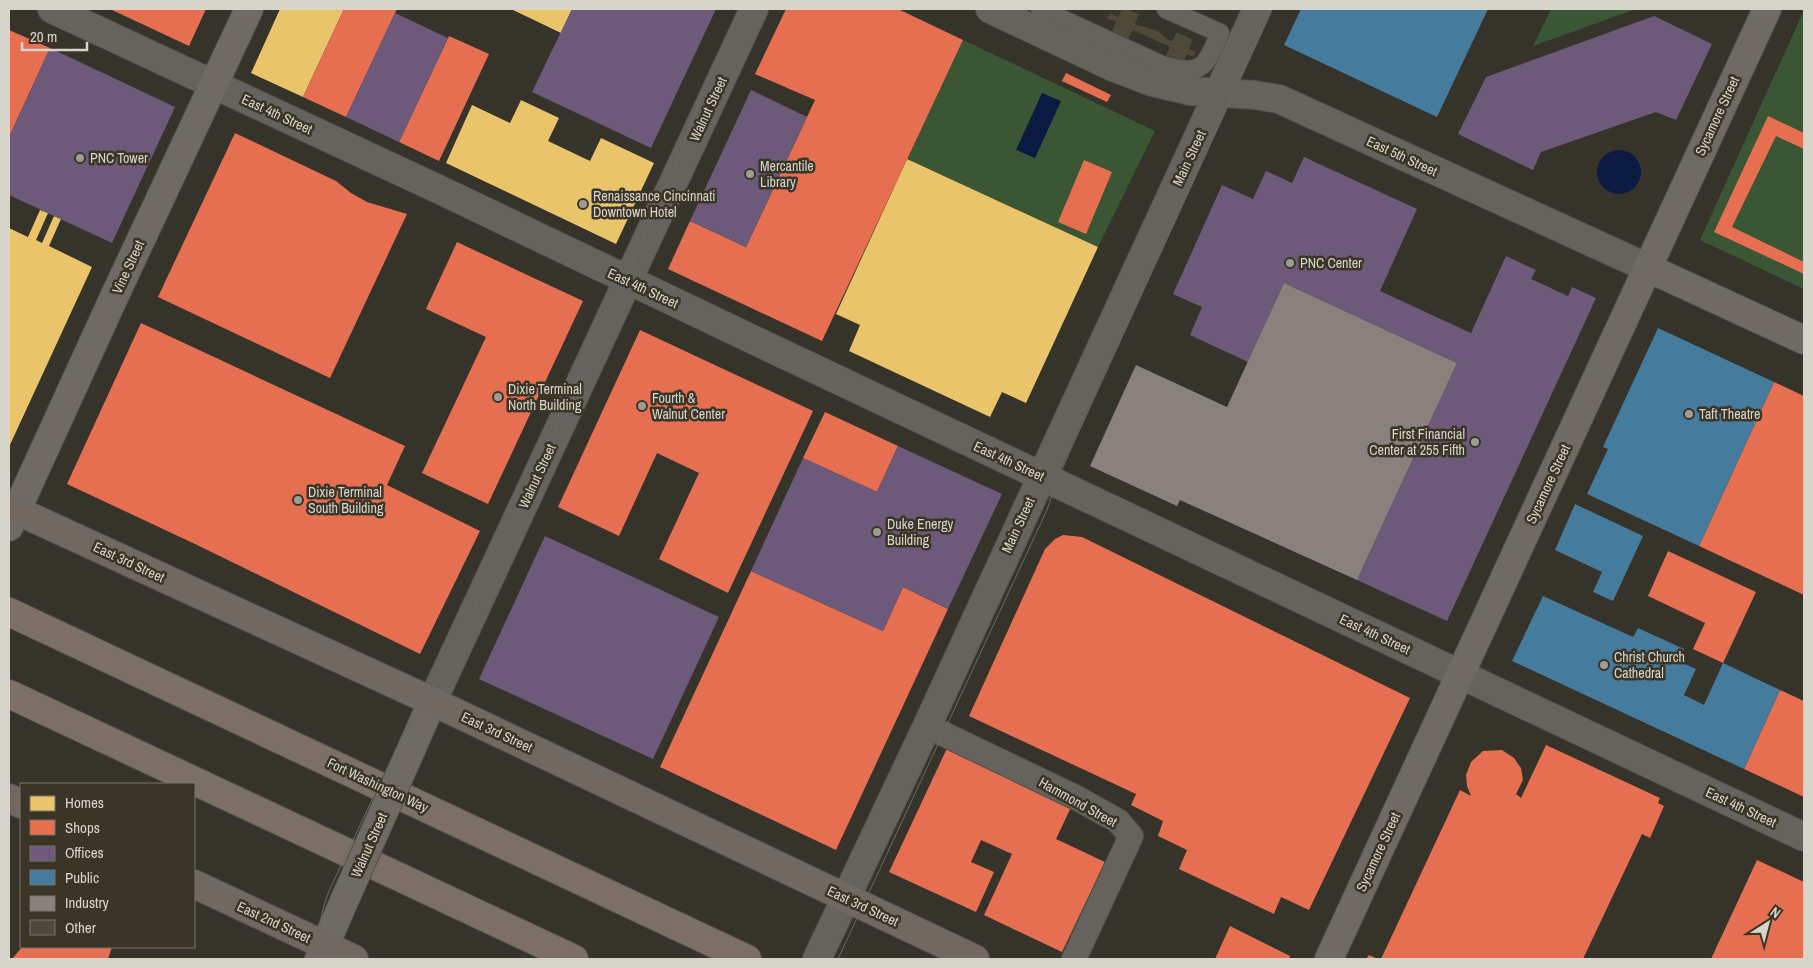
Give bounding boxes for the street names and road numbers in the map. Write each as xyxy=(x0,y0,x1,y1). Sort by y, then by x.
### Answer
street label: Sycamore Street xyxy=(1691,73,1743,159)
street label: Walnut Street xyxy=(685,74,731,144)
street label: East 4th Street xyxy=(239,90,315,138)
street label: Main Street xyxy=(1168,127,1210,189)
street label: East 5th Street xyxy=(1364,132,1440,180)
street label: Vine Street xyxy=(108,237,148,297)
street label: East 4th Street xyxy=(605,264,681,312)
street label: East 4th Street xyxy=(971,437,1047,485)
street label: Walnut Street xyxy=(514,441,560,511)
street label: Sycamore Street xyxy=(1522,441,1574,527)
street label: Main Street xyxy=(997,494,1039,556)
street label: East 3rd Street xyxy=(90,538,168,586)
street label: East 4th Street xyxy=(1337,610,1413,658)
street label: East 3rd Street xyxy=(458,708,536,756)
street label: Fort Washington Way xyxy=(325,754,432,816)
street label: Hammond Street xyxy=(1036,773,1120,831)
street label: East 4th Street xyxy=(1703,783,1779,831)
street label: Sycamore Street xyxy=(1352,809,1404,895)
street label: Walnut Street xyxy=(347,810,391,880)
street label: East 3rd Street xyxy=(824,882,902,930)
street label: East 2nd Street xyxy=(234,897,314,947)

